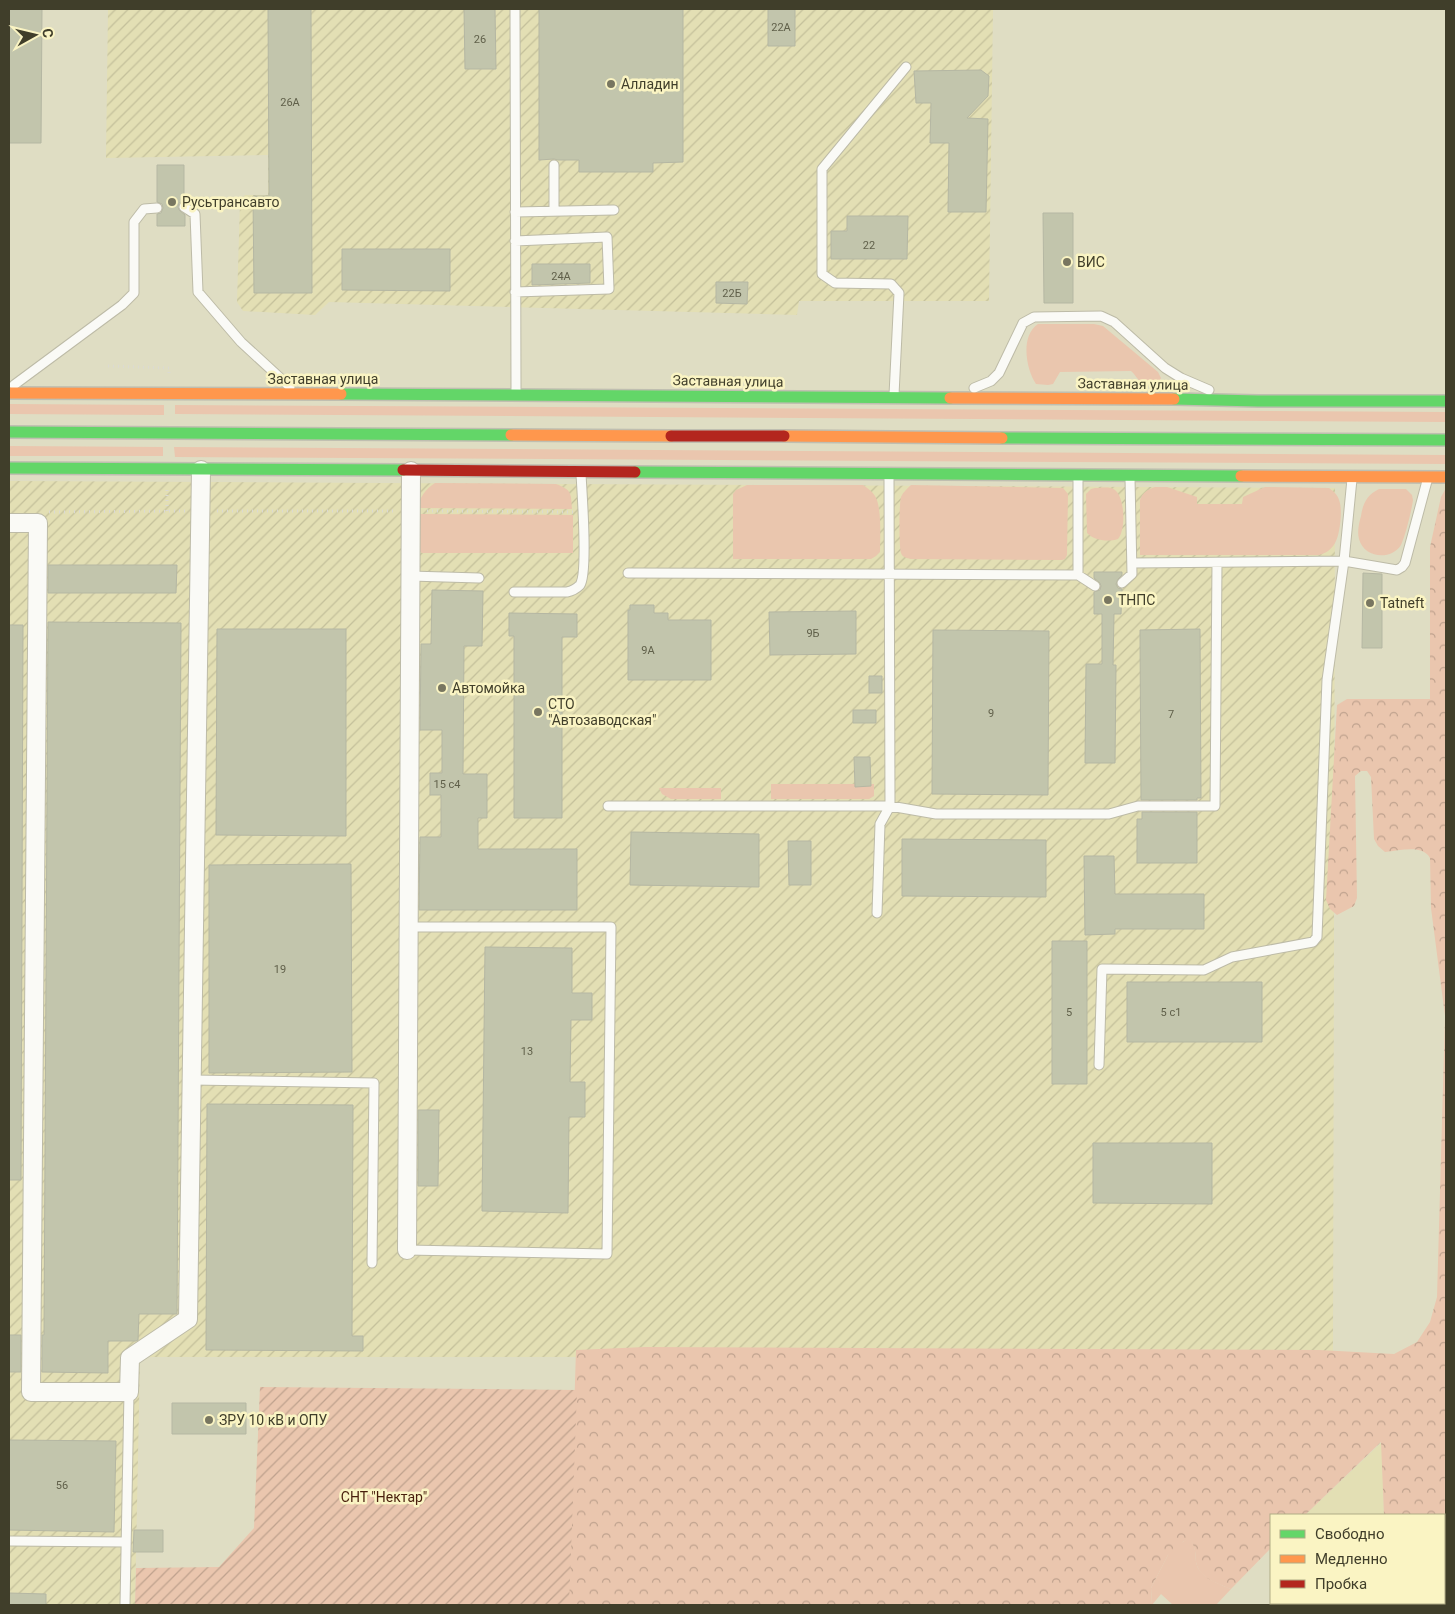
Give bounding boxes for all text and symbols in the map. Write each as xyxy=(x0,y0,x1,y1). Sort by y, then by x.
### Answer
north arrow xyxy=(10,10,60,60)
house number: 22А xyxy=(771,21,792,34)
text: С xyxy=(39,28,56,39)
house number: 26 xyxy=(474,33,486,46)
place label: Алладин xyxy=(621,76,679,92)
marker: Алладин xyxy=(605,78,617,90)
house number: 26А xyxy=(280,96,301,109)
place label: Русьтрансавто xyxy=(182,194,280,210)
marker: Русьтрансавто xyxy=(166,196,178,208)
house number: 22 xyxy=(863,239,875,252)
place label: ВИС xyxy=(1077,254,1105,270)
marker: ВИС xyxy=(1061,256,1073,268)
house number: 24А xyxy=(551,270,572,283)
house number: 22Б xyxy=(722,287,742,300)
street label: Заставная улица xyxy=(268,371,378,387)
street label: Заставная улица xyxy=(672,372,784,390)
street label: Заставная улица xyxy=(1077,375,1189,393)
place label: ТНПС xyxy=(1118,592,1155,608)
marker: ТНПС xyxy=(1102,594,1114,606)
place label: Tatneft xyxy=(1380,595,1425,611)
marker: Tatneft xyxy=(1364,597,1376,609)
house number: 9Б xyxy=(806,627,820,640)
house number: 9А xyxy=(641,644,656,657)
place label: Автомойка xyxy=(452,680,525,696)
marker: Автомойка xyxy=(436,682,448,694)
place label: СТО "Автозаводская" xyxy=(548,696,657,728)
marker: СТО "Автозаводская" xyxy=(532,706,544,718)
house number: 9 xyxy=(988,707,994,720)
house number: 7 xyxy=(1168,708,1174,721)
house number: 15 с4 xyxy=(433,778,461,791)
house number: 19 xyxy=(274,963,286,976)
house number: 5 xyxy=(1066,1006,1072,1019)
house number: 5 с1 xyxy=(1161,1006,1181,1019)
house number: 13 xyxy=(521,1045,533,1058)
place label: ЗРУ 10 кВ и ОПУ xyxy=(219,1412,328,1428)
marker: ЗРУ 10 кВ и ОПУ xyxy=(203,1414,215,1426)
house number: 56 xyxy=(56,1479,68,1492)
park label: СНТ "Нектар" xyxy=(341,1489,427,1505)
legend xyxy=(1270,1514,1445,1604)
text: Свободно xyxy=(1315,1525,1384,1543)
text: Медленно xyxy=(1315,1550,1388,1568)
text: Пробка xyxy=(1315,1575,1367,1593)

